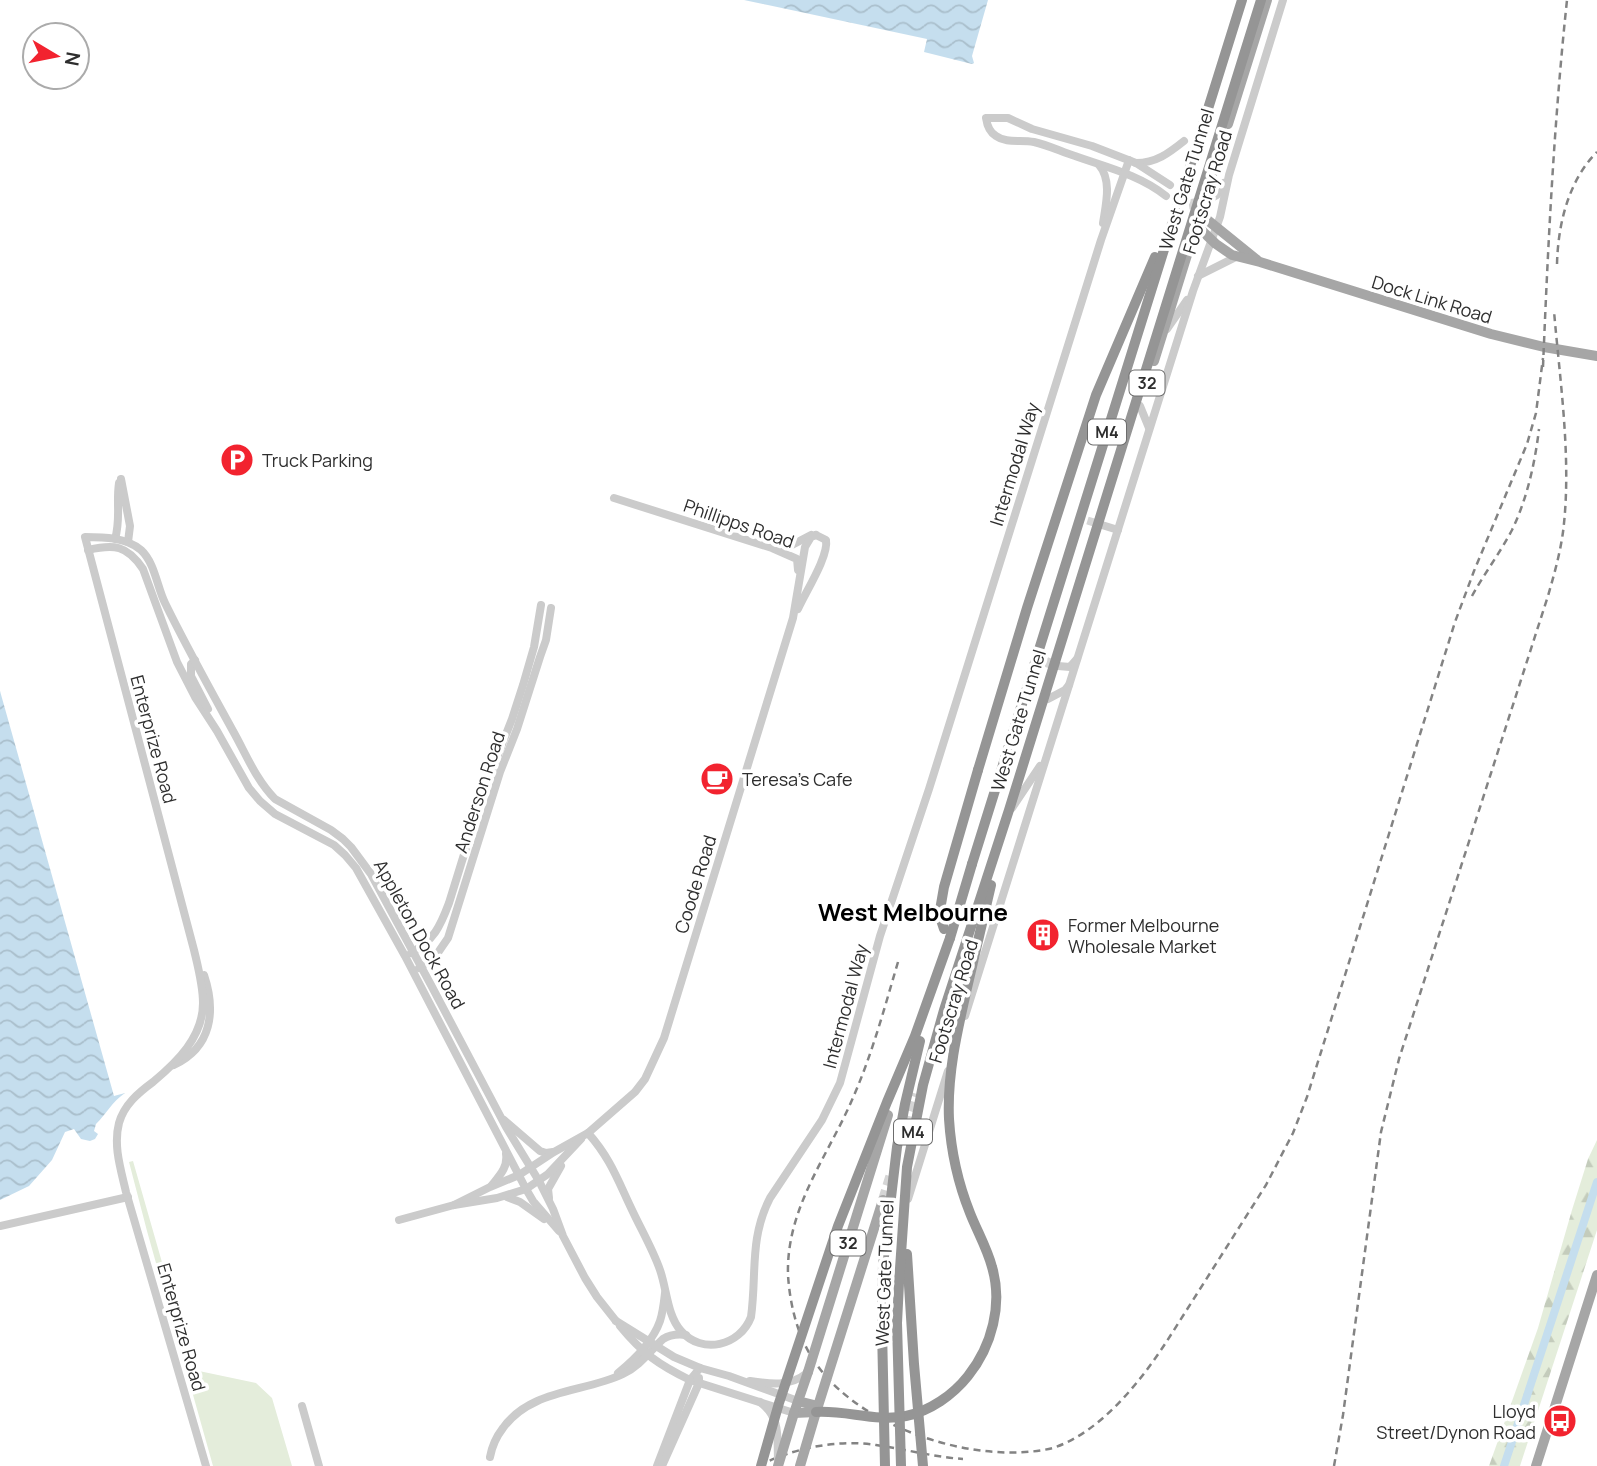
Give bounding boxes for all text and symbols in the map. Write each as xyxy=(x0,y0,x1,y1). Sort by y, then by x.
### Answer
north arrow xyxy=(21,21,91,91)
text: N xyxy=(59,50,87,68)
street label: West Gate Tunnel xyxy=(1153,105,1219,253)
street label: Footscray Road xyxy=(1177,127,1237,257)
street label: Dock Link Road xyxy=(1369,269,1495,329)
road number: 32 xyxy=(1130,370,1164,396)
street label: Intermodal Way xyxy=(984,399,1044,529)
road number: M4 xyxy=(1088,420,1126,444)
parking icon: Truck Parking xyxy=(218,441,256,479)
place label: Truck Parking xyxy=(262,448,373,472)
street label: Phillipps Road xyxy=(681,493,797,553)
street label: West Gate Tunnel xyxy=(985,646,1051,794)
street label: Enterprize Road xyxy=(125,672,183,806)
street label: Anderson Road xyxy=(448,728,510,856)
cafe icon: Teresa's Cafe xyxy=(698,760,736,798)
place label: Teresa's Cafe xyxy=(742,767,853,791)
street label: Coode Road xyxy=(669,832,721,936)
street label: Appleton Dock Road xyxy=(369,855,471,1013)
district label: West Melbourne xyxy=(818,895,1008,928)
place label: Former Melbourne Wholesale Market xyxy=(1068,913,1219,958)
building icon: Former Melbourne Wholesale Market xyxy=(1024,916,1062,954)
street label: Footscray Road xyxy=(923,936,983,1066)
street label: Intermodal Way xyxy=(817,941,873,1071)
road number: M4 xyxy=(894,1120,932,1144)
street label: West Gate Tunnel xyxy=(869,1199,899,1347)
road number: 32 xyxy=(830,1231,866,1256)
street label: Enterprize Road xyxy=(152,1260,212,1394)
place label: Lloyd Street/Dynon Road xyxy=(1376,1399,1536,1444)
bus stop icon: Lloyd Street/Dynon Road xyxy=(1541,1402,1579,1440)

